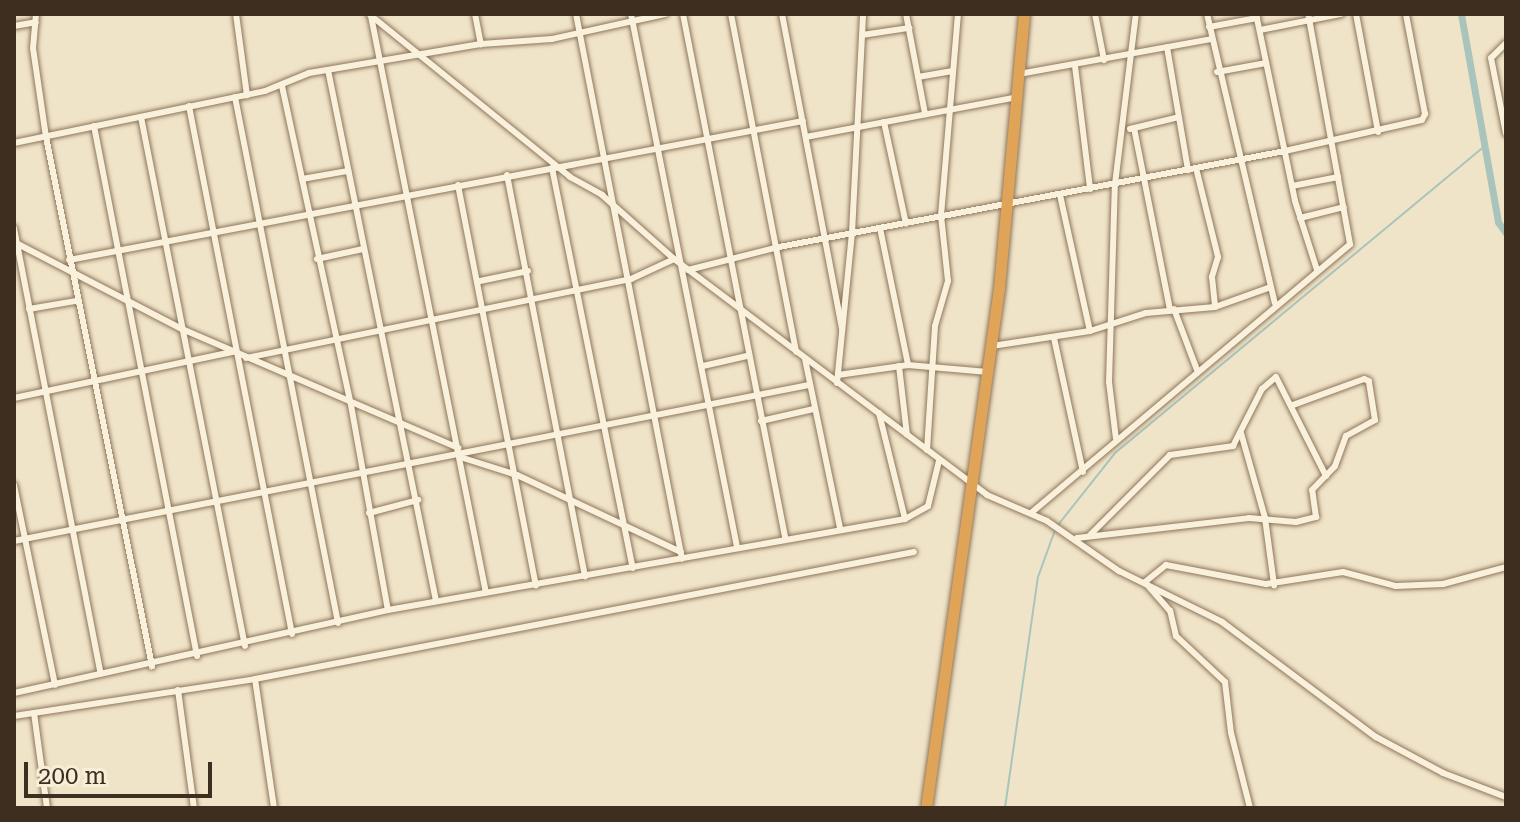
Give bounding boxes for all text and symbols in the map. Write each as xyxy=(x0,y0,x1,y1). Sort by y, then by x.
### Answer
scale bar xyxy=(28,746,216,796)
text: 200 m xyxy=(38,762,106,790)

